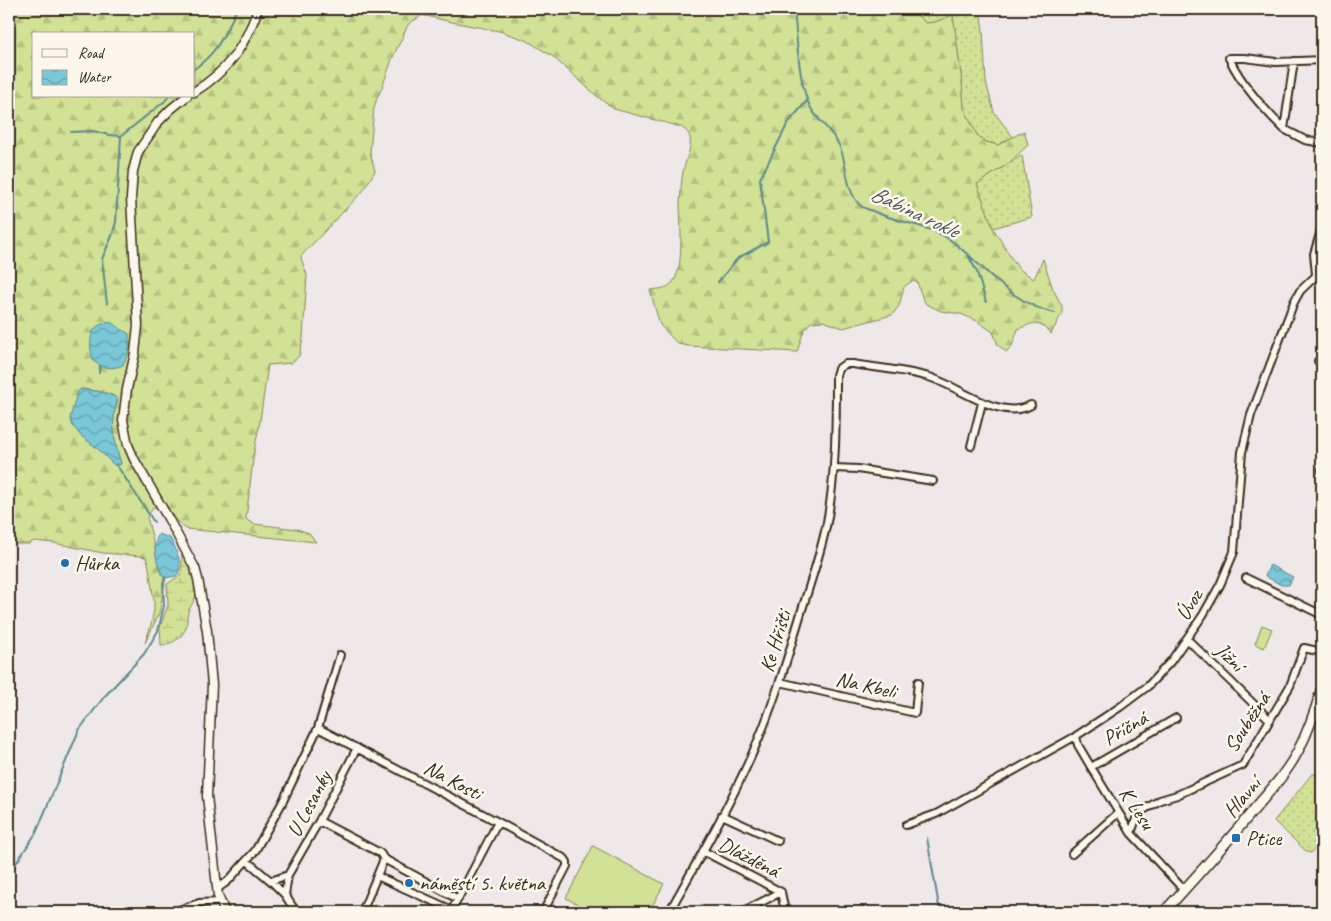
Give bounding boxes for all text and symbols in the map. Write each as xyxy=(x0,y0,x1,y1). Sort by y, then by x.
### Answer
legend xyxy=(32,32,195,98)
text: Road xyxy=(78,44,105,63)
text: Water xyxy=(78,68,112,87)
water label: Bábina rokle xyxy=(866,179,966,246)
place label: Hůrka xyxy=(75,550,121,576)
marker: Hůrka xyxy=(59,557,71,569)
street label: Úvoz xyxy=(1170,583,1209,625)
street label: Ke Hřišti xyxy=(753,604,798,675)
street label: Jižní xyxy=(1209,636,1253,680)
street label: Na Kbeli xyxy=(834,666,901,705)
street label: Souběžná xyxy=(1218,686,1277,757)
street label: Příčná xyxy=(1098,704,1154,751)
street label: Na Kosti xyxy=(420,754,489,807)
street label: U Lesanky xyxy=(281,765,338,841)
street label: Hlavní xyxy=(1218,768,1269,823)
street label: K Lesu xyxy=(1113,782,1161,835)
place label: Ptice xyxy=(1246,825,1283,851)
street label: Dlážděná xyxy=(714,831,786,884)
marker: Ptice xyxy=(1230,832,1242,844)
place label: náměstí 5. května xyxy=(419,870,547,896)
marker: náměstí 5. května xyxy=(403,877,415,889)

